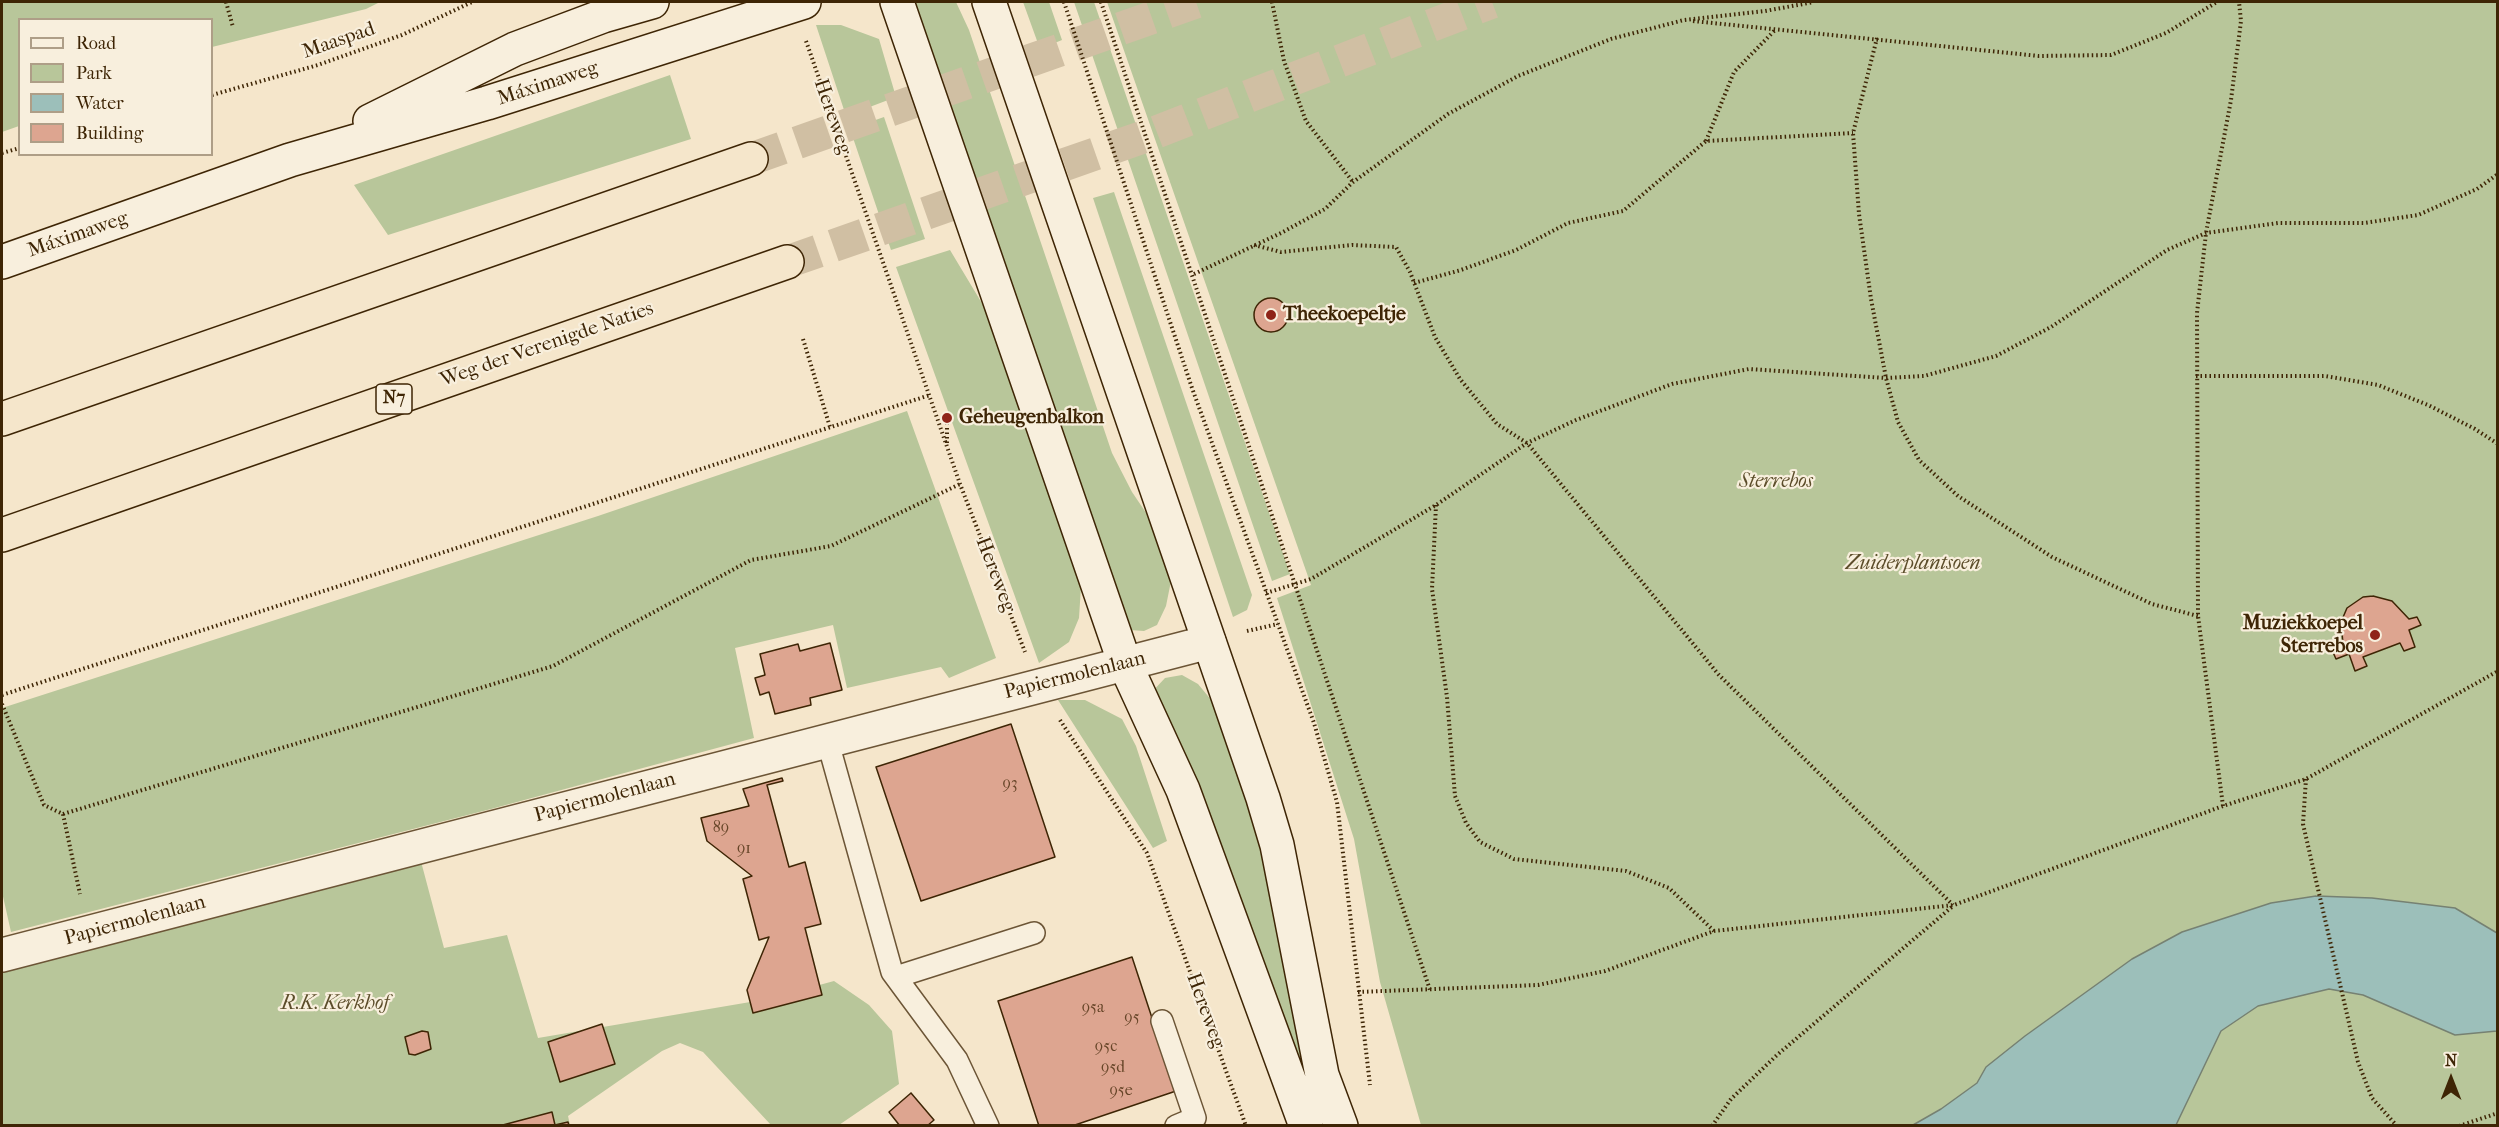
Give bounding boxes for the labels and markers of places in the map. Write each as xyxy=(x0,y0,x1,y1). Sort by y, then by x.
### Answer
place label: Theekoepeltje xyxy=(1283,303,1406,327)
marker: Theekoepeltje xyxy=(1264,308,1278,322)
place label: Geheugenbalkon xyxy=(959,406,1104,430)
marker: Geheugenbalkon xyxy=(940,411,954,425)
place label: Muziekkoepel Sterrebos xyxy=(2243,612,2363,659)
marker: Muziekkoepel Sterrebos xyxy=(2368,628,2382,642)

